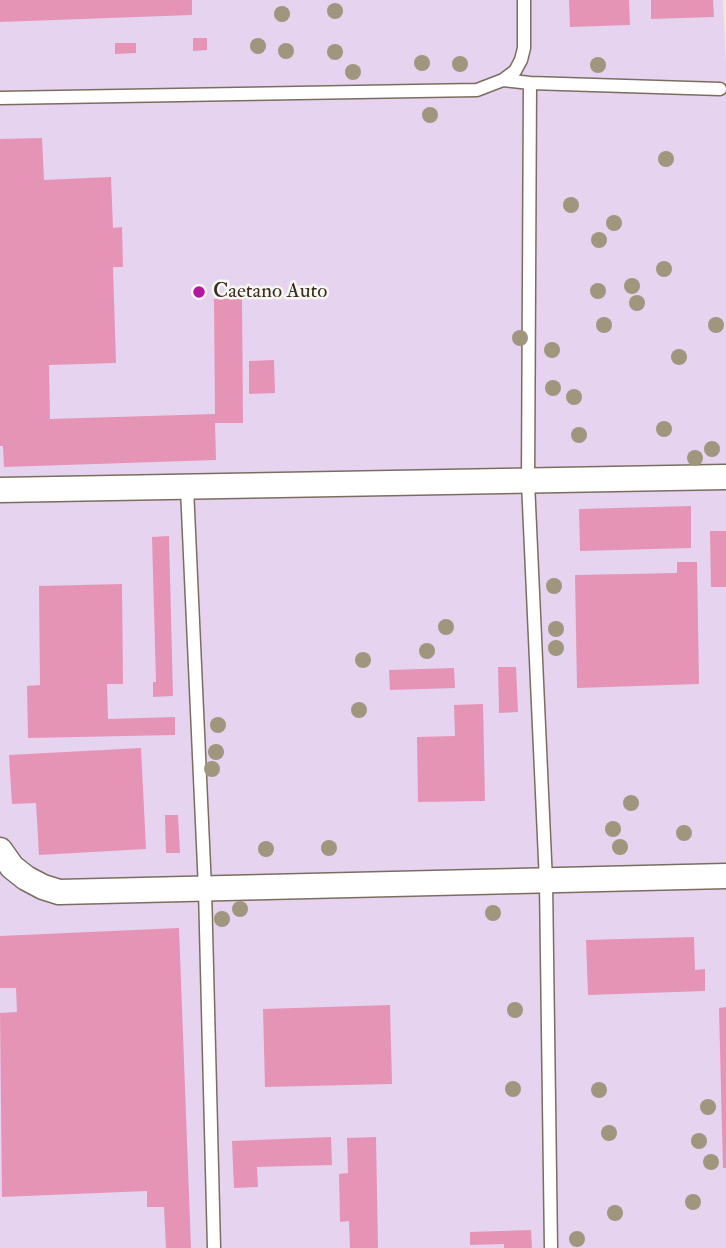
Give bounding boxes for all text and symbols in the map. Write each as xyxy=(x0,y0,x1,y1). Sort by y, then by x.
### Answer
place label: Caetano Auto xyxy=(213,279,327,305)
marker: Caetano Auto xyxy=(191,284,207,300)

